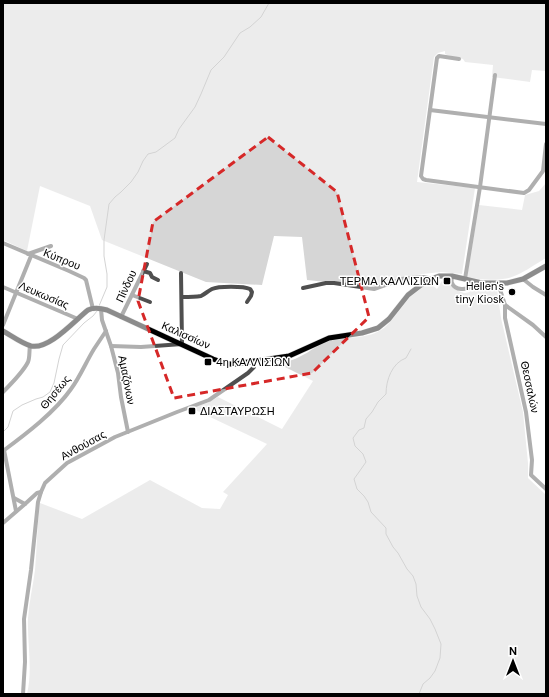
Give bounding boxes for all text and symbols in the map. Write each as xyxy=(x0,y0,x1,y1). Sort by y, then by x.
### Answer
street label: Κύπρου xyxy=(41,245,83,273)
street label: Πίνδου xyxy=(112,268,140,304)
place label: ΤΕΡΜΑ ΚΑΛΛΙΣΙΩΝ xyxy=(340,274,439,288)
marker: ΤΕΡΜΑ ΚΑΛΛΙΣΙΩΝ xyxy=(442,276,452,286)
street label: Λευκωσίας xyxy=(17,278,71,312)
place label: Hellen's tiny Kiosk xyxy=(455,279,504,306)
marker: Hellen's tiny Kiosk xyxy=(507,287,517,297)
street label: Καλισσίων xyxy=(160,318,213,352)
street label: Αμαζόνων xyxy=(115,354,139,406)
place label: 4η ΚΑΛΛΙΣΙΩΝ xyxy=(216,355,290,369)
marker: 4η ΚΑΛΛΙΣΙΩΝ xyxy=(203,357,213,367)
street label: Θεσσαλών xyxy=(518,360,542,415)
street label: Θησέως xyxy=(37,372,73,412)
place label: ΔΙΑΣΤΑΥΡΩΣΗ xyxy=(200,404,275,418)
marker: ΔΙΑΣΤΑΥΡΩΣΗ xyxy=(187,406,197,416)
street label: Ανθούσας xyxy=(58,427,108,463)
north arrow xyxy=(493,641,533,681)
text: N xyxy=(509,644,517,658)

